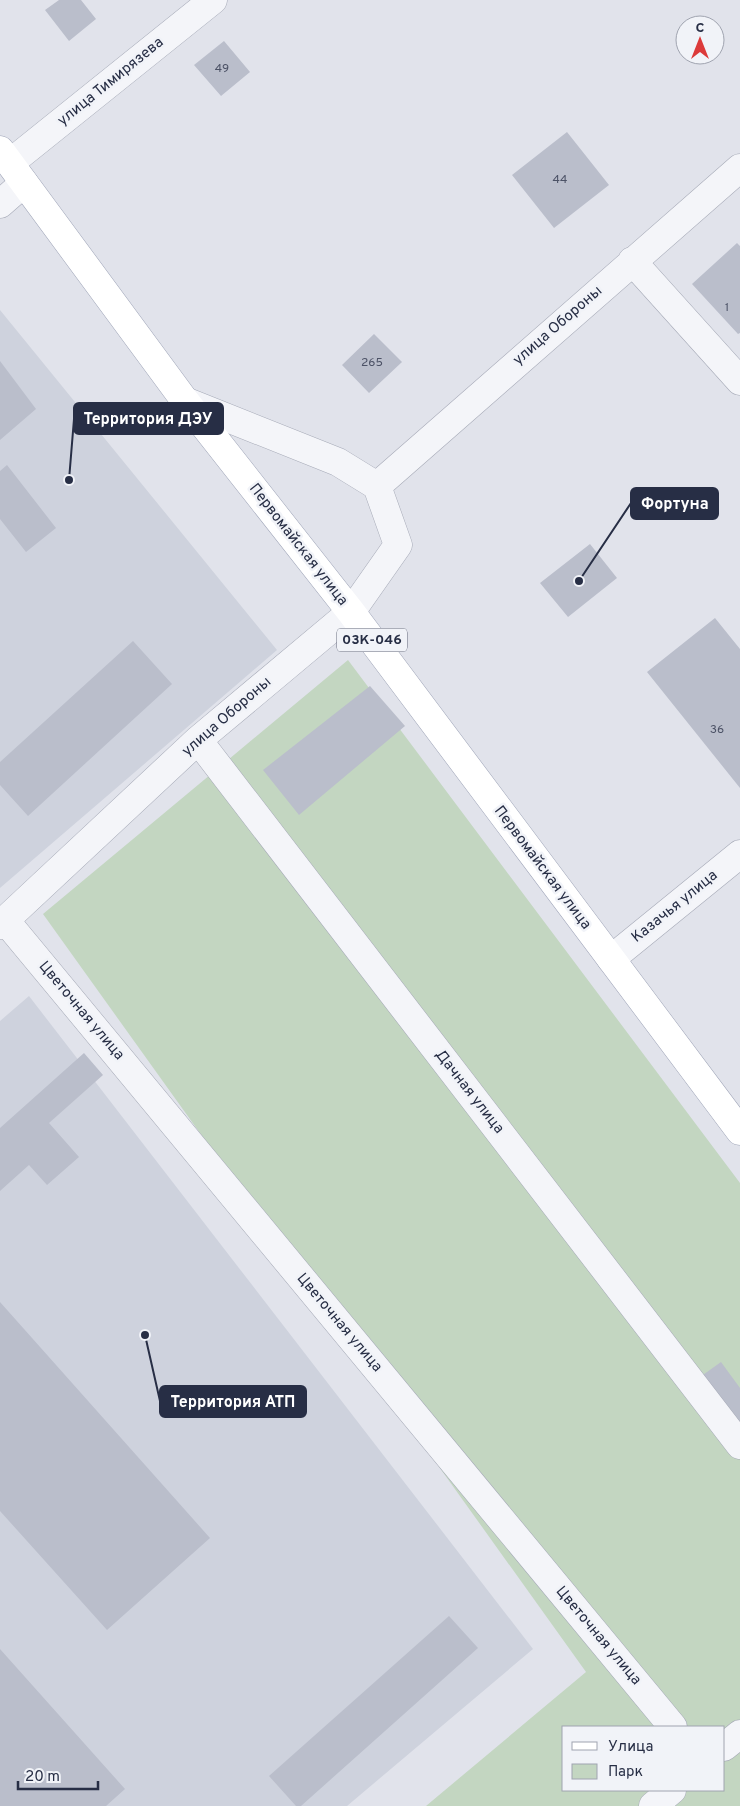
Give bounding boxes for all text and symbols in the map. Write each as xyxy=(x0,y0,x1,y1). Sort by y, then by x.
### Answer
north arrow xyxy=(675,15,725,65)
text: С xyxy=(696,20,705,37)
street label: улица Тимирязева xyxy=(54,33,168,131)
house number: 49 xyxy=(215,61,229,77)
house number: 44 xyxy=(553,172,567,188)
street label: улица Обороны xyxy=(509,282,607,370)
house number: 1 xyxy=(725,300,729,316)
house number: 265 xyxy=(361,355,383,371)
callout: Территория ДЭУ xyxy=(74,403,223,434)
text: Территория ДЭУ xyxy=(83,410,213,430)
street label: Первомайская улица xyxy=(244,480,352,610)
callout: Фортуна xyxy=(631,488,718,519)
text: Фортуна xyxy=(641,495,709,515)
road number: 03К-046 xyxy=(337,628,407,652)
street label: улица Обороны xyxy=(178,673,276,761)
house number: 36 xyxy=(710,722,724,738)
street label: Первомайская улица xyxy=(489,802,595,934)
street label: Казачья улица xyxy=(628,867,722,947)
street label: Цветочная улица xyxy=(34,958,128,1064)
street label: Дачная улица xyxy=(430,1046,508,1138)
street label: Цветочная улица xyxy=(292,1270,386,1376)
callout: Территория АТП xyxy=(160,1386,306,1417)
text: Территория АТП xyxy=(171,1393,295,1413)
street label: Цветочная улица xyxy=(551,1583,645,1689)
legend xyxy=(562,1726,725,1791)
text: Улица xyxy=(608,1738,653,1757)
scale bar xyxy=(18,1758,98,1790)
text: Парк xyxy=(608,1763,643,1782)
text: 20 m xyxy=(25,1768,60,1787)

